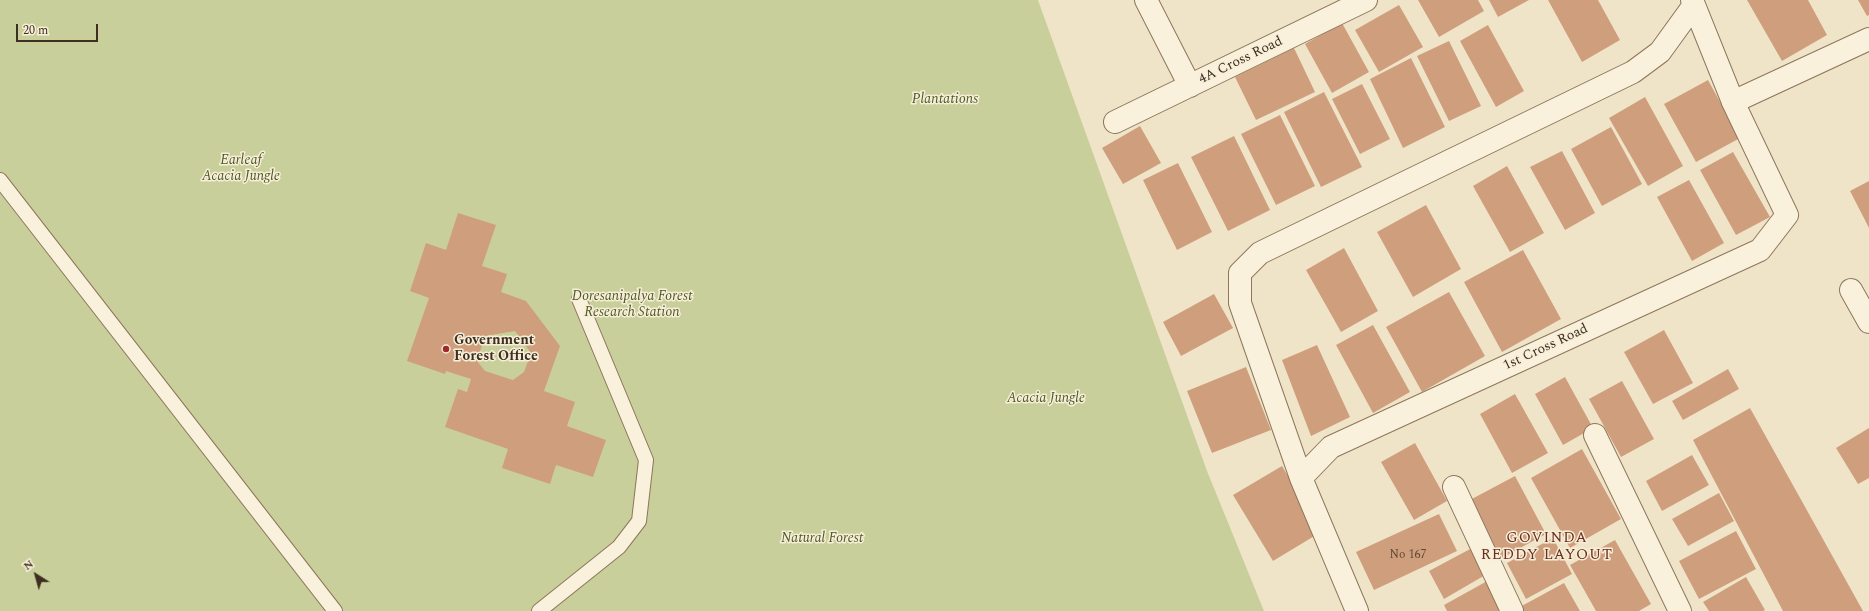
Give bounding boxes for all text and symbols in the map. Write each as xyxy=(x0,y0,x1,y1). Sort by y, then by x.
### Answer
scale bar xyxy=(18,16,100,42)
text: 20 m xyxy=(23,21,48,40)
street label: 4A Cross Road xyxy=(1196,33,1286,89)
park label: Plantations xyxy=(912,92,978,108)
park label: Earleaf Acacia Jungle xyxy=(202,153,280,186)
park label: Doresanipalya Forest Research Station xyxy=(572,289,692,322)
street label: 1st Cross Road xyxy=(1501,321,1591,375)
place label: Government Forest Office xyxy=(454,333,538,366)
marker: Government Forest Office xyxy=(441,344,451,354)
park label: Acacia Jungle xyxy=(1007,391,1085,407)
district label: GOVINDA REDDY LAYOUT xyxy=(1481,530,1613,565)
park label: Natural Forest xyxy=(781,531,863,547)
house number: No 167 xyxy=(1389,549,1427,563)
north arrow xyxy=(16,555,56,595)
text: N xyxy=(20,556,37,575)

